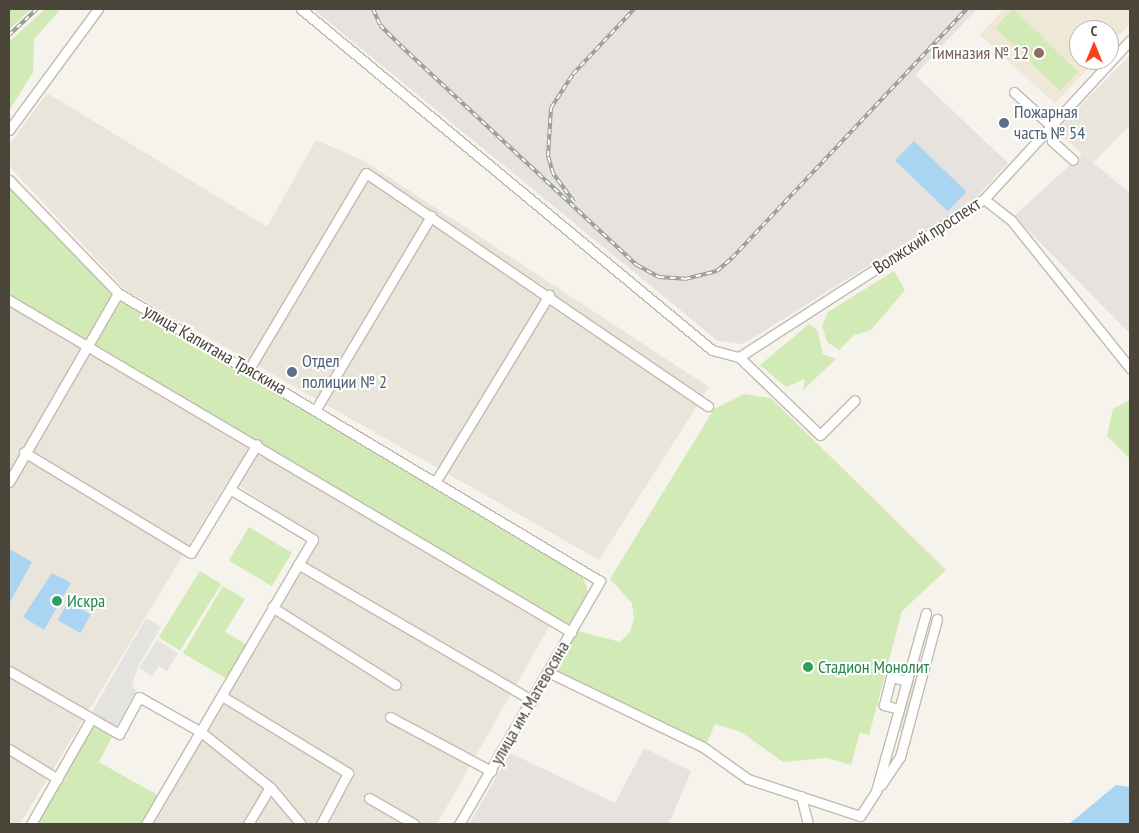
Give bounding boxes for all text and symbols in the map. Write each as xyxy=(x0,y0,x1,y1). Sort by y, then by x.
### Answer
north arrow xyxy=(1069,20,1119,70)
text: С xyxy=(1091,22,1097,40)
place label: Гимназия № 12 xyxy=(932,42,1029,64)
marker: Гимназия № 12 xyxy=(1033,47,1045,59)
place label: Пожарная часть № 54 xyxy=(1014,102,1086,144)
marker: Пожарная часть № 54 xyxy=(998,117,1010,129)
street label: Волжский проспект xyxy=(869,193,985,279)
street label: улица Капитана Тряскина xyxy=(140,300,290,400)
place label: Отдел полиции № 2 xyxy=(302,351,387,394)
marker: Отдел полиции № 2 xyxy=(286,366,298,378)
place label: Искра xyxy=(67,590,105,612)
marker: Искра xyxy=(51,595,63,607)
street label: улица им. Матевосяна xyxy=(486,637,574,769)
place label: Стадион Монолит xyxy=(818,656,929,678)
marker: Стадион Монолит xyxy=(802,661,814,673)

